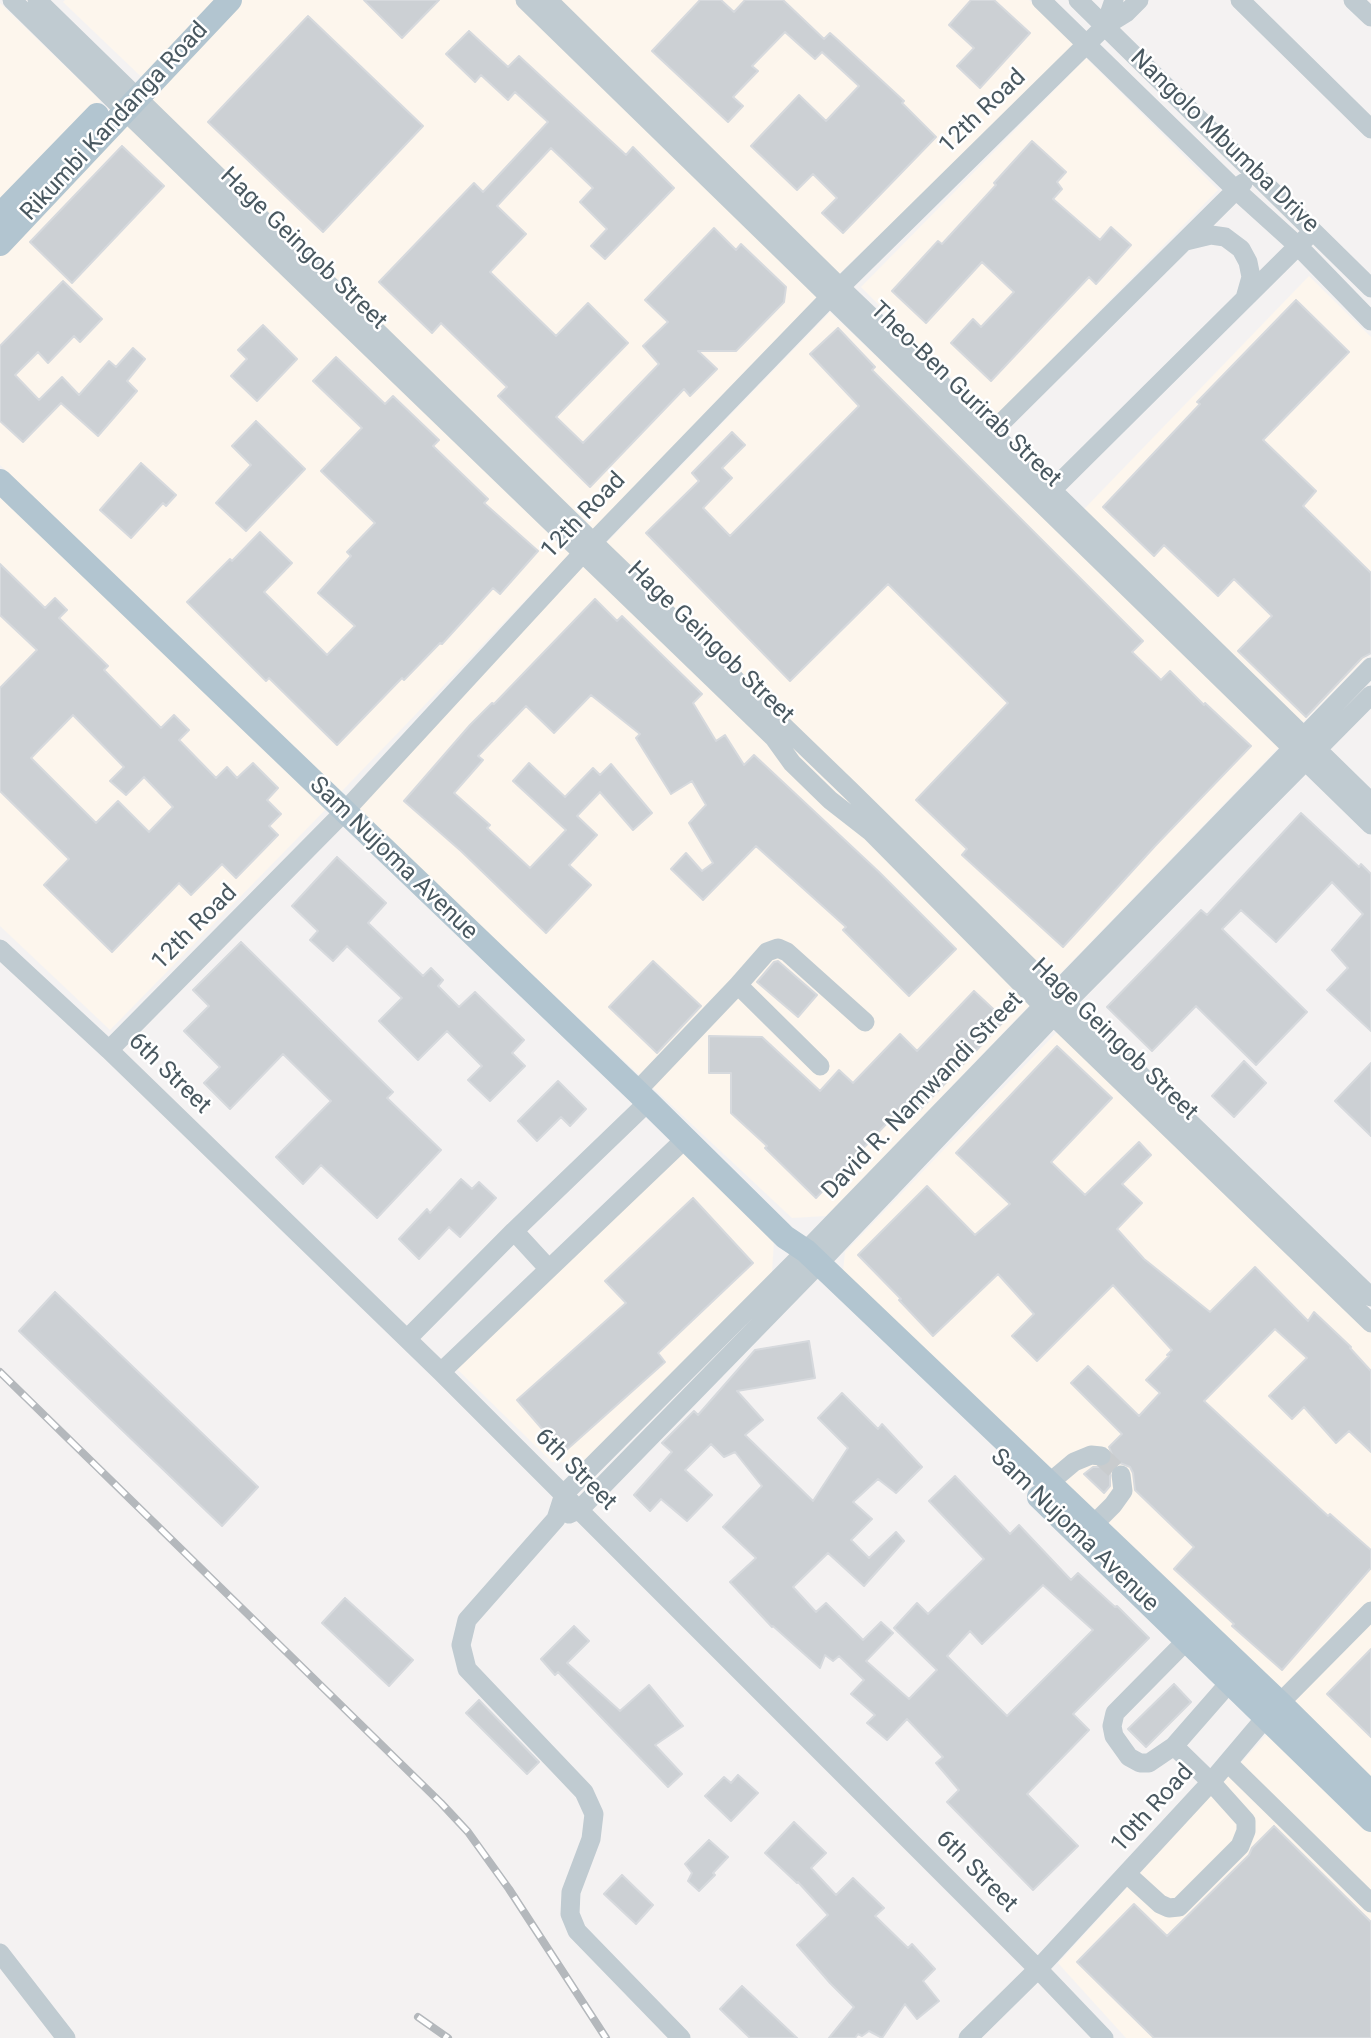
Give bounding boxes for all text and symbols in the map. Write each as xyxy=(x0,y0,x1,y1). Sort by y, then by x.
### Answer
street label: Rikumbi Kandanga Road xyxy=(15,17,215,227)
street label: Nangolo Mbumba Drive xyxy=(1124,44,1324,240)
street label: 12th Road xyxy=(934,64,1032,160)
street label: Hage Geingob Street xyxy=(214,162,392,336)
street label: Theo-Ben Gurirab Street xyxy=(863,296,1067,494)
street label: 12th Road xyxy=(536,467,632,565)
street label: Hage Geingob Street xyxy=(621,556,799,730)
street label: Sam Nujoma Avenue xyxy=(303,771,483,947)
street label: 12th Road xyxy=(146,879,244,977)
street label: Hage Geingob Street xyxy=(1025,953,1203,1127)
street label: David R. Namwandi Street xyxy=(816,986,1030,1206)
street label: 6th Street xyxy=(122,1028,216,1120)
street label: 6th Street xyxy=(528,1423,622,1517)
street label: Sam Nujoma Avenue xyxy=(984,1443,1164,1619)
street label: 10th Road xyxy=(1106,1759,1200,1859)
street label: 6th Street xyxy=(929,1825,1023,1919)

